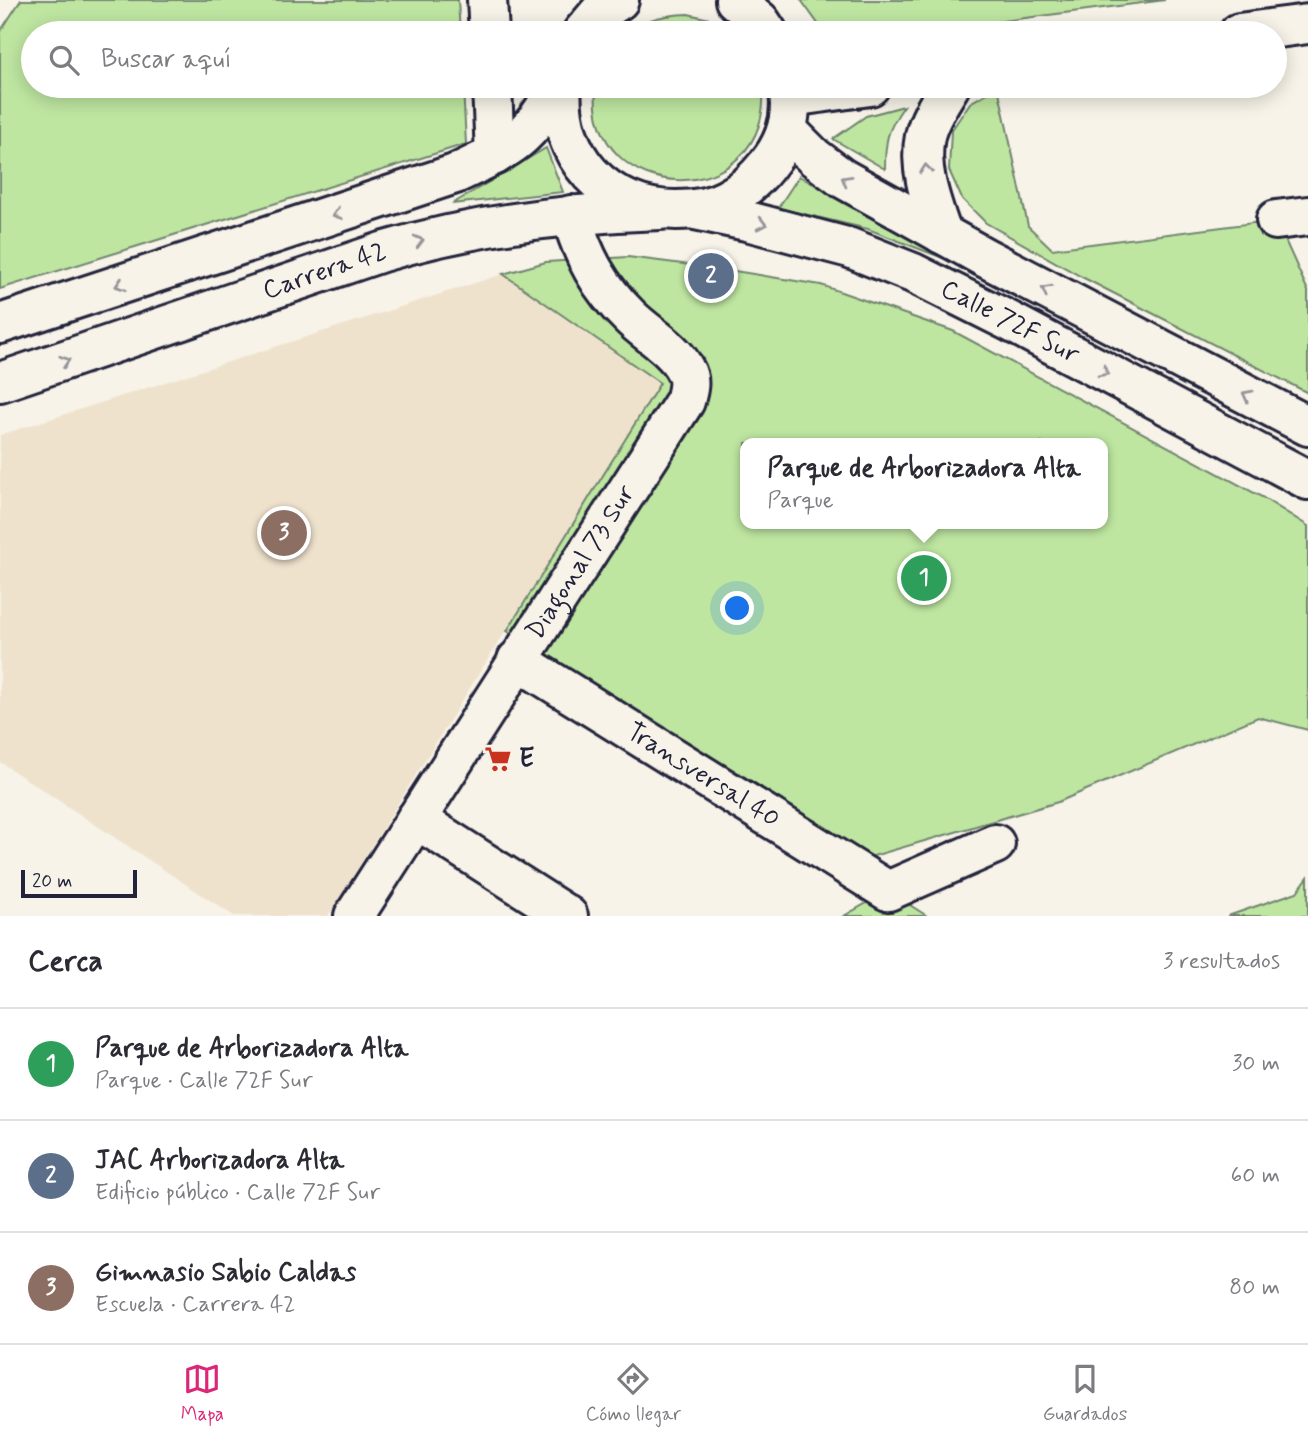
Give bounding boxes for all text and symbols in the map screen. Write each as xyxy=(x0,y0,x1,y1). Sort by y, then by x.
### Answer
search box xyxy=(21,21,1287,98)
icon: search xyxy=(45,41,83,79)
text: Buscar aquí xyxy=(101,43,232,77)
one-way arrow xyxy=(919,163,934,174)
one-way arrow xyxy=(841,175,854,188)
one-way arrow xyxy=(331,206,343,220)
one-way arrow xyxy=(756,216,768,230)
one-way arrow xyxy=(413,234,425,249)
street label: Carrera 42 xyxy=(259,235,391,308)
pin: 2 xyxy=(688,250,734,302)
street label: Calle 72F Sur xyxy=(935,273,1086,373)
one-way arrow xyxy=(115,277,127,291)
one-way arrow xyxy=(1041,284,1053,298)
one-way arrow xyxy=(58,355,71,369)
one-way arrow xyxy=(1097,364,1109,377)
one-way arrow xyxy=(1242,390,1255,403)
popup xyxy=(740,438,1108,529)
text: Parque de Arborizadora Alta xyxy=(767,452,1081,486)
street label: Diagonal 73 Sur xyxy=(519,479,643,646)
text: Parque xyxy=(767,486,834,516)
pin: 3 xyxy=(261,507,307,559)
pin: 1 xyxy=(901,552,947,604)
your location xyxy=(720,591,754,625)
street label: Transversal 40 xyxy=(620,715,786,836)
place label: E xyxy=(519,742,534,776)
supermarket icon: E xyxy=(483,744,513,774)
scale bar xyxy=(21,867,136,899)
text: 20 m xyxy=(32,869,72,894)
text: Cerca xyxy=(28,942,103,981)
text: 3 resultados xyxy=(1163,947,1280,977)
text: Parque de Arborizadora Alta xyxy=(95,1032,408,1066)
text: 1 xyxy=(46,1049,56,1079)
text: 30 m xyxy=(1232,1049,1280,1079)
text: Parque · Calle 72F Sur xyxy=(95,1066,313,1096)
text: JAC Arborizadora Alta xyxy=(95,1144,344,1178)
text: 2 xyxy=(45,1161,57,1191)
text: 60 m xyxy=(1231,1161,1280,1191)
text: Edificio público · Calle 72F Sur xyxy=(95,1178,380,1208)
text: Gimnasio Sabio Caldas xyxy=(95,1256,356,1290)
text: 3 xyxy=(46,1273,56,1303)
text: 80 m xyxy=(1229,1273,1280,1303)
text: Escuela · Carrera 42 xyxy=(95,1290,295,1320)
tab: Mapa xyxy=(181,1360,224,1427)
tab: Cómo llegar xyxy=(586,1360,681,1427)
tab: Guardados xyxy=(1043,1360,1127,1427)

